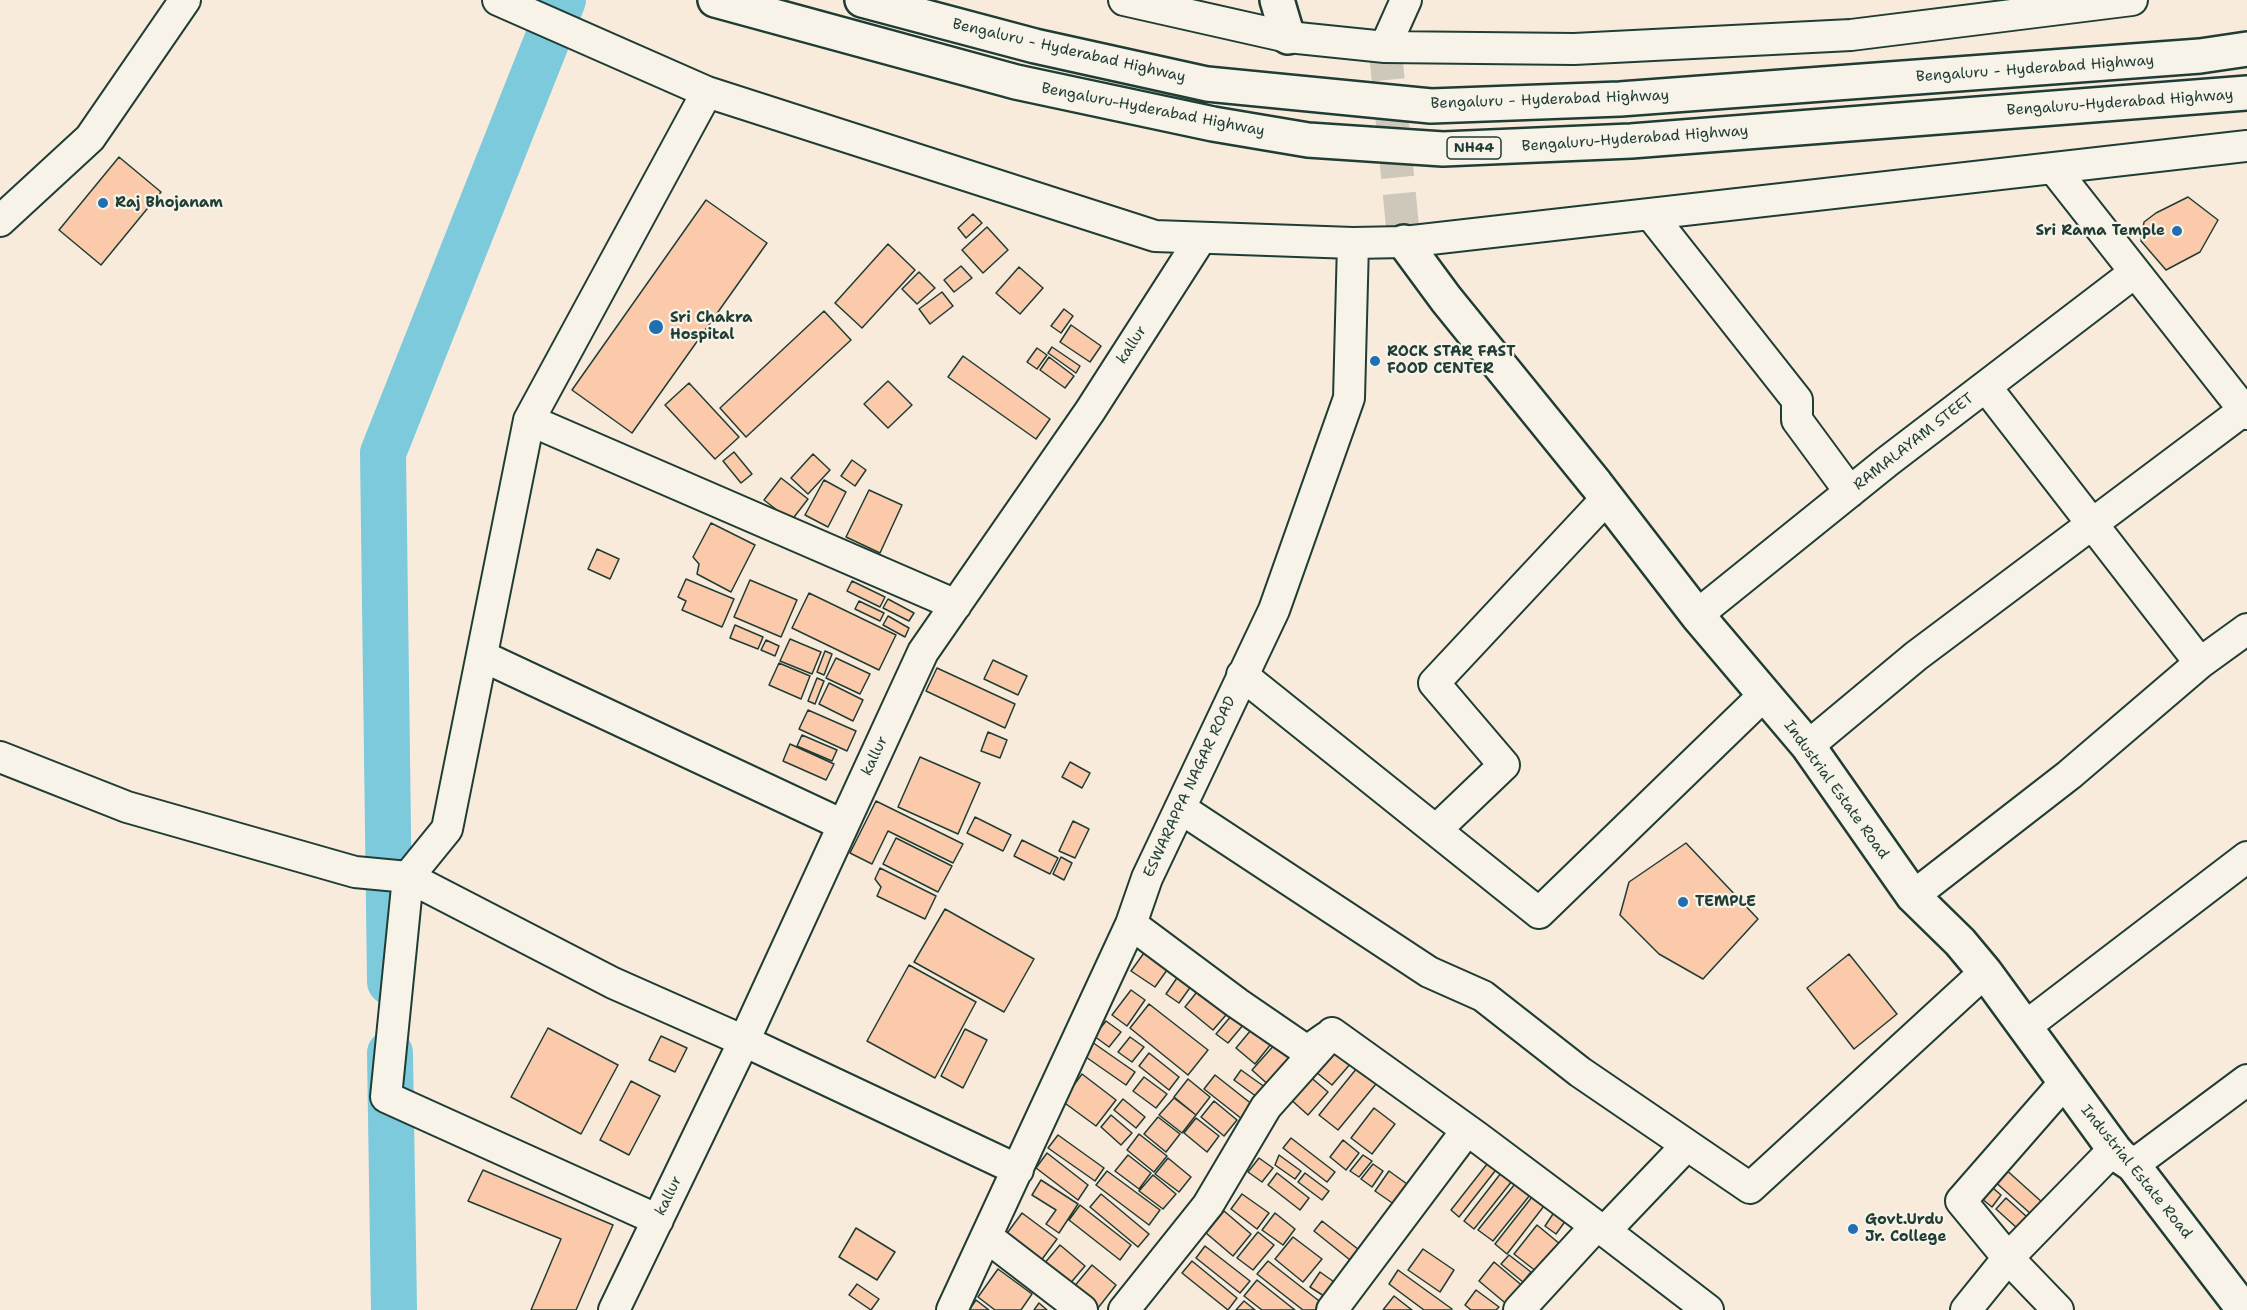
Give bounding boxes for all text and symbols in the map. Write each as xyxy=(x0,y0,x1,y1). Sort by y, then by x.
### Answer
street label: Bengaluru - Hyderabad Highway xyxy=(951,15,1187,87)
street label: Bengaluru - Hyderabad Highway xyxy=(1915,52,2155,86)
street label: Bengaluru-Hyderabad Highway xyxy=(1040,79,1266,141)
street label: Bengaluru-Hyderabad Highway xyxy=(2006,86,2234,120)
street label: Bengaluru - Hyderabad Highway xyxy=(1430,87,1670,113)
street label: Bengaluru-Hyderabad Highway xyxy=(1521,122,1749,156)
road number: NH44 xyxy=(1447,137,1501,159)
place label: Raj Bhojanam xyxy=(115,194,223,212)
marker: Raj Bhojanam xyxy=(96,196,110,210)
place label: Sri Rama Temple xyxy=(2035,222,2165,240)
marker: Sri Rama Temple xyxy=(2170,224,2184,238)
place label: Sri Chakra Hospital xyxy=(670,309,752,344)
marker: Sri Chakra Hospital xyxy=(647,318,665,336)
street label: kallur xyxy=(1113,323,1151,367)
place label: ROCK STAR FAST FOOD CENTER xyxy=(1387,343,1516,378)
marker: ROCK STAR FAST FOOD CENTER xyxy=(1368,354,1382,368)
street label: RAMALAYAM STEET xyxy=(1850,390,1978,494)
street label: ESWARAPPA NAGAR ROAD xyxy=(1140,694,1240,880)
street label: Industrial Estate Road xyxy=(1780,717,1892,863)
street label: kallur xyxy=(858,733,892,779)
place label: TEMPLE xyxy=(1695,893,1756,911)
marker: TEMPLE xyxy=(1676,895,1690,909)
street label: Industrial Estate Road xyxy=(2077,1102,2195,1242)
street label: kallur xyxy=(652,1173,686,1219)
place label: Govt.Urdu Jr. College xyxy=(1865,1211,1946,1246)
marker: Govt.Urdu Jr. College xyxy=(1846,1222,1860,1236)

